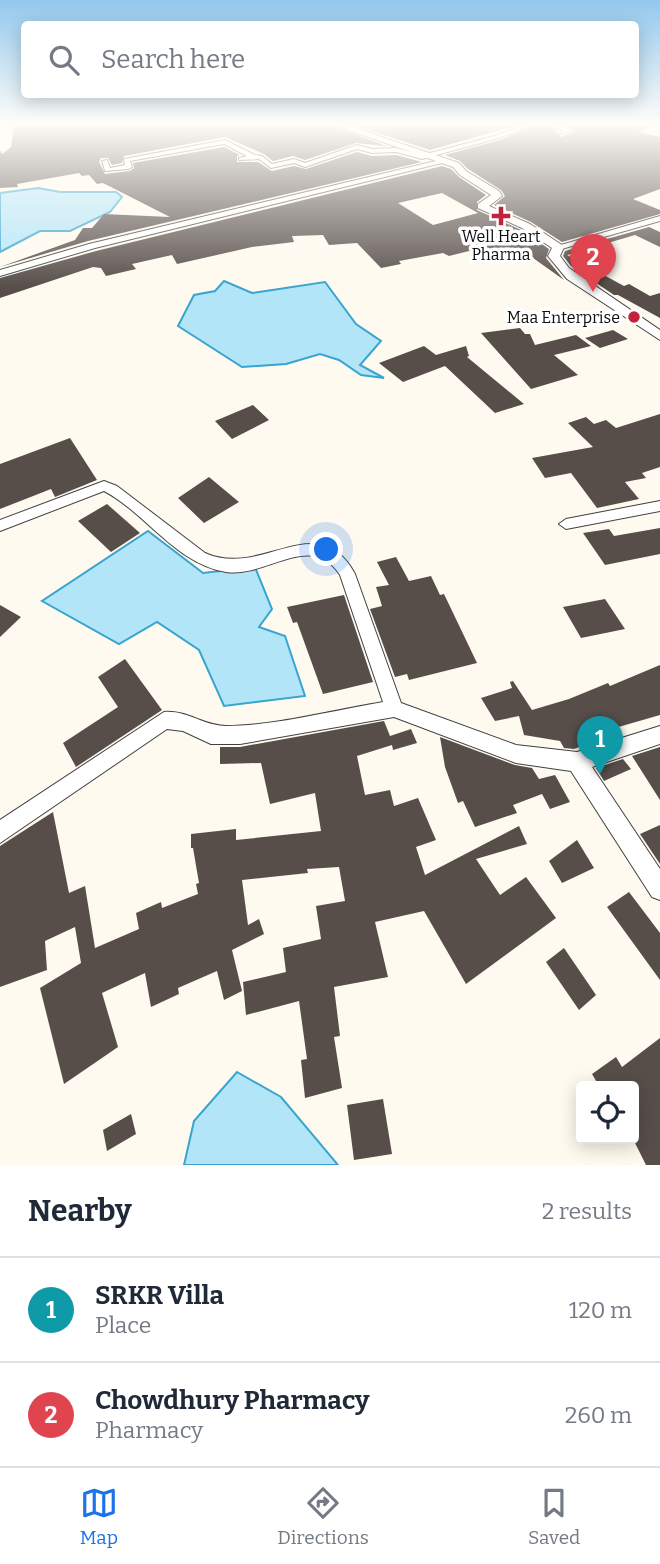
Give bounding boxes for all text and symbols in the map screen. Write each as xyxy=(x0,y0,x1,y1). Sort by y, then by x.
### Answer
search box xyxy=(21,21,639,98)
icon: search xyxy=(45,41,83,79)
text: Search here xyxy=(101,44,245,75)
marker: Well Heart Pharma xyxy=(493,208,509,224)
place label: Well Heart Pharma xyxy=(461,227,541,264)
pin: 2 xyxy=(570,234,616,292)
place label: Maa Enterprise xyxy=(507,308,620,327)
marker: Maa Enterprise xyxy=(626,309,642,325)
your location xyxy=(309,532,343,566)
pin: 1 xyxy=(577,716,623,774)
map controls xyxy=(576,1081,639,1144)
button: locate xyxy=(576,1081,639,1144)
text: Nearby xyxy=(28,1193,132,1229)
text: 2 results xyxy=(542,1197,632,1225)
text: SRKR Villa xyxy=(95,1280,224,1311)
text: 1 xyxy=(46,1296,56,1324)
text: 120 m xyxy=(569,1296,632,1324)
text: Place xyxy=(95,1311,151,1339)
text: Chowdhury Pharmacy xyxy=(95,1385,370,1416)
text: 2 xyxy=(45,1401,57,1429)
text: 260 m xyxy=(565,1401,632,1429)
text: Pharmacy xyxy=(95,1416,203,1444)
tab: Map xyxy=(80,1484,118,1549)
tab: Directions xyxy=(277,1484,369,1549)
tab: Saved xyxy=(528,1484,580,1549)

